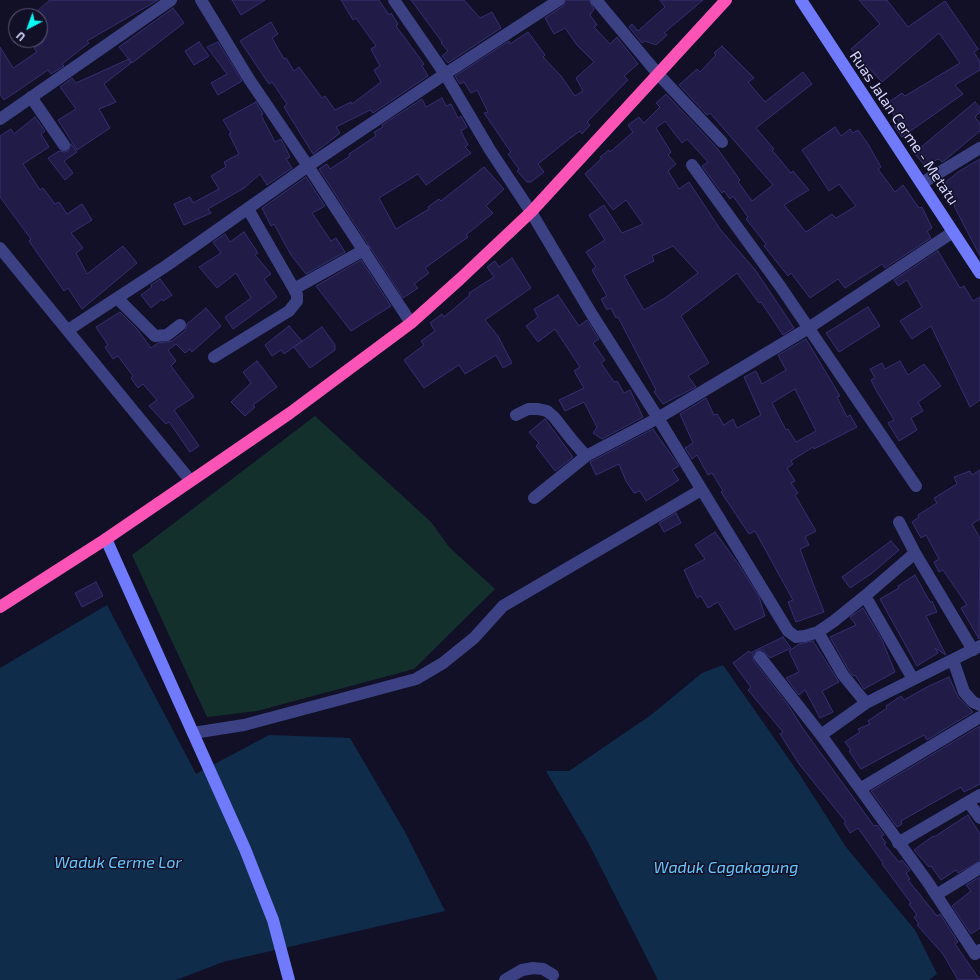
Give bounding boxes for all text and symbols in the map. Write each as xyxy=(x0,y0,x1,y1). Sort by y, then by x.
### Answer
north arrow xyxy=(8,8,48,48)
text: U xyxy=(13,29,28,44)
street label: Ruas Jalan Cerme - Metatu xyxy=(846,48,962,208)
water label: Waduk Cerme Lor xyxy=(54,853,182,873)
water label: Waduk Cagakagung xyxy=(654,858,798,878)

